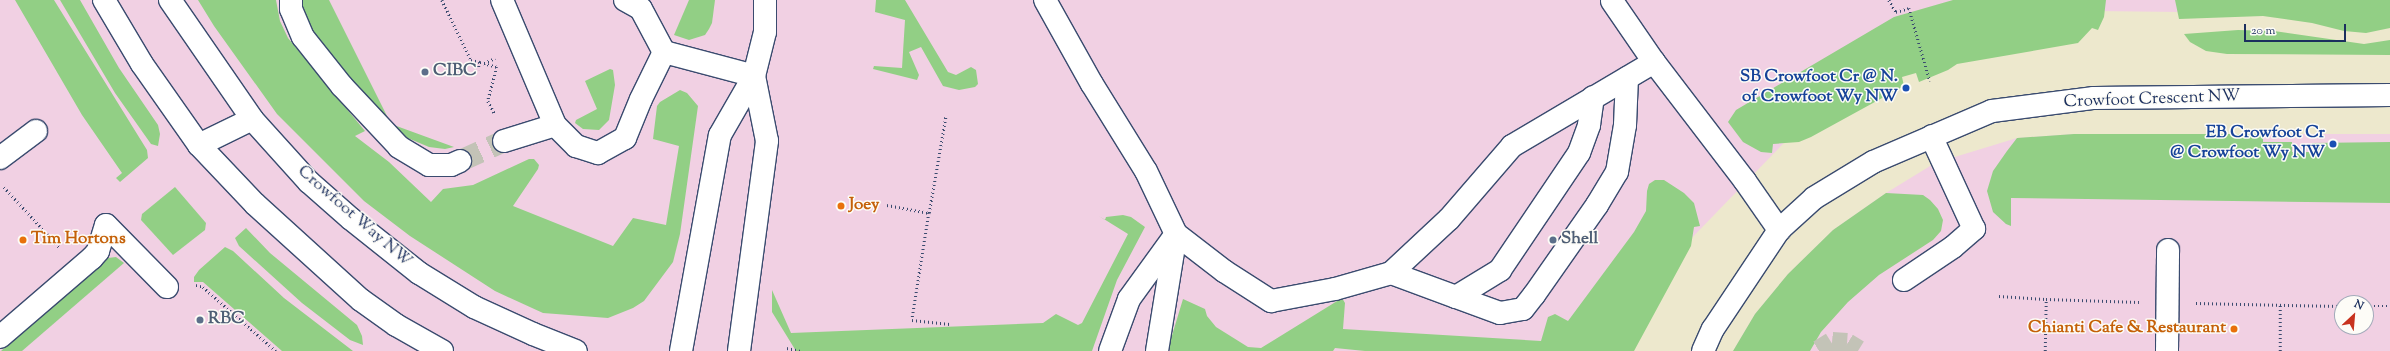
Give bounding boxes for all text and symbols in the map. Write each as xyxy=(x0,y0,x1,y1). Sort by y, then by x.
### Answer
scale bar xyxy=(2246,16,2348,42)
text: 20 m xyxy=(2251,22,2275,40)
place label: CIBC xyxy=(433,62,477,82)
marker: CIBC xyxy=(420,67,430,77)
place label: SB Crowfoot Cr @ N. of Crowfoot Wy NW xyxy=(1740,68,1898,108)
marker: SB Crowfoot Cr @ N. of Crowfoot Wy NW xyxy=(1901,83,1911,93)
street label: Crowfoot Crescent NW xyxy=(2063,87,2241,113)
place label: EB Crowfoot Cr @ Crowfoot Wy NW xyxy=(2170,124,2325,164)
marker: EB Crowfoot Cr @ Crowfoot Wy NW xyxy=(2328,139,2338,149)
street label: Crowfoot Way NW xyxy=(293,162,415,272)
place label: Joey xyxy=(849,196,879,216)
marker: Joey xyxy=(836,201,846,211)
place label: Tim Hortons xyxy=(31,230,126,250)
place label: Shell xyxy=(1561,230,1598,250)
marker: Tim Hortons xyxy=(18,235,28,245)
marker: Shell xyxy=(1548,235,1558,245)
north arrow xyxy=(2334,295,2374,335)
text: N xyxy=(2351,296,2366,314)
place label: RBC xyxy=(208,310,245,330)
marker: RBC xyxy=(195,315,205,325)
place label: Chianti Cafe & Restaurant xyxy=(2028,319,2226,339)
marker: Chianti Cafe & Restaurant xyxy=(2229,324,2239,334)

